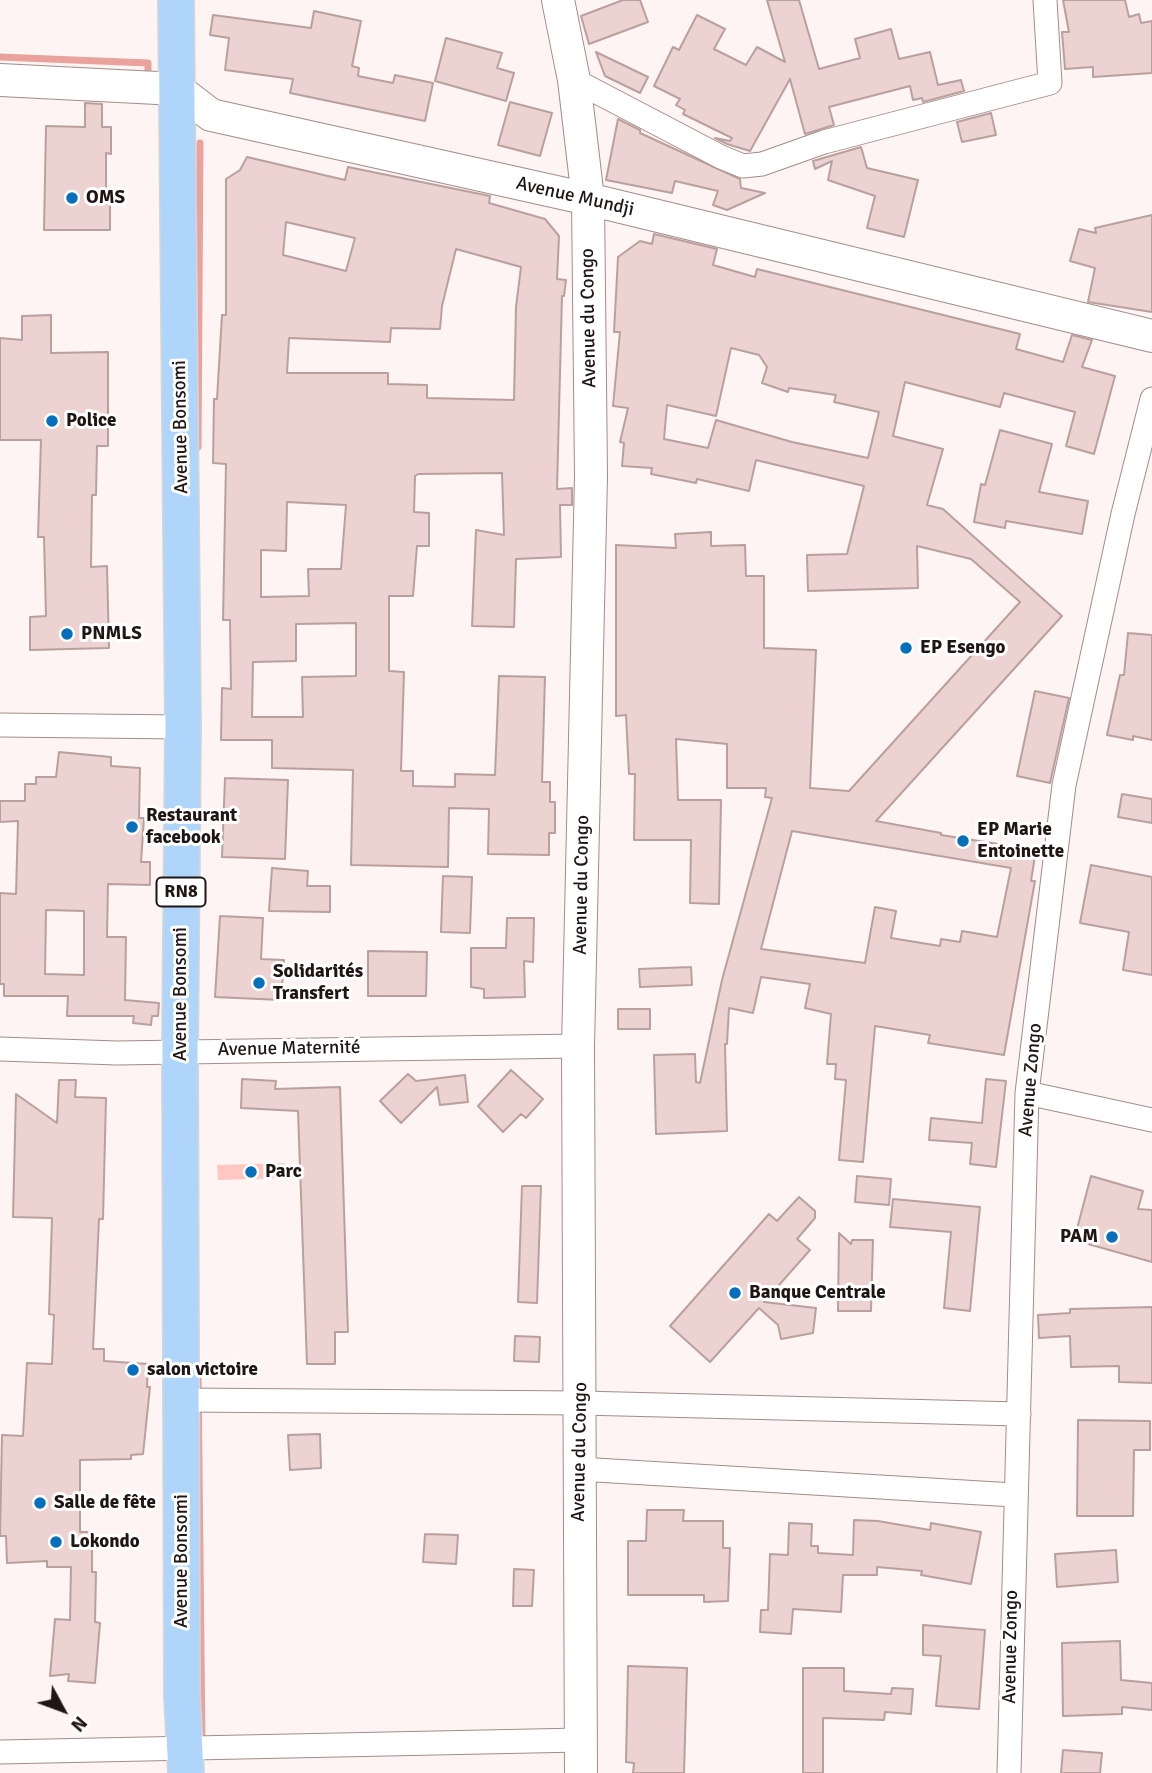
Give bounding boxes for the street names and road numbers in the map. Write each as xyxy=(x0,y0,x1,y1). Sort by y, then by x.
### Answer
street label: Avenue Mundji xyxy=(514,172,636,222)
street label: Avenue du Congo xyxy=(576,248,602,388)
street label: Avenue Bonsomi xyxy=(168,360,194,494)
street label: Avenue du Congo xyxy=(569,815,595,955)
road number: RN8 xyxy=(156,878,206,906)
street label: Avenue Bonsomi xyxy=(170,927,192,1061)
street label: Avenue Zongo xyxy=(1015,1022,1047,1138)
street label: Avenue Maternité xyxy=(217,1036,361,1062)
street label: Avenue du Congo xyxy=(567,1382,593,1522)
street label: Avenue Bonsomi xyxy=(171,1494,193,1628)
street label: Avenue Zongo xyxy=(999,1590,1023,1704)

